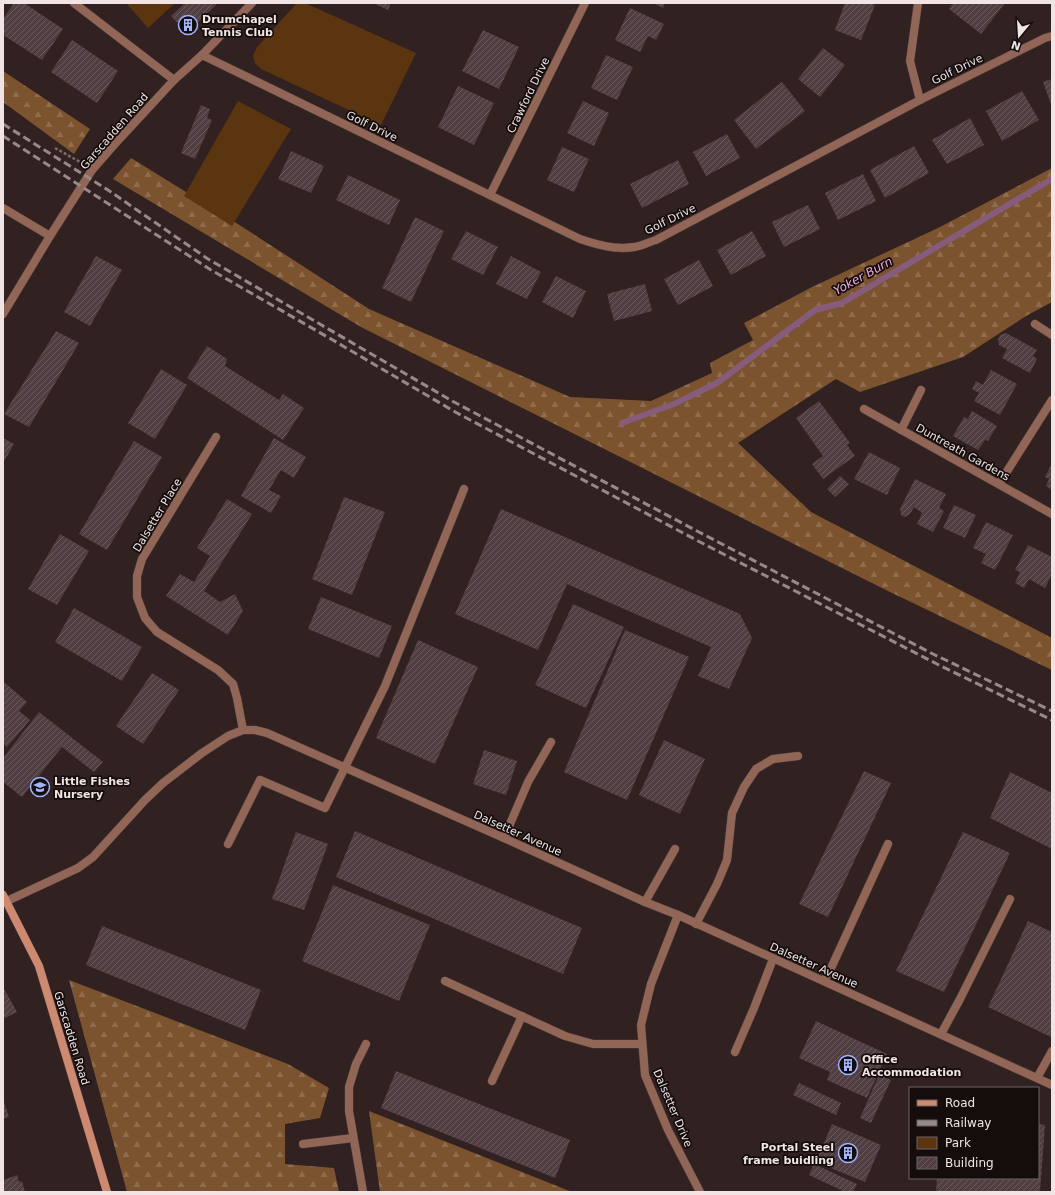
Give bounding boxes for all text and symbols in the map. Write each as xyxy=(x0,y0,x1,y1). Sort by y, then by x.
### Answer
place label: Drumchapel Tennis Club xyxy=(202,13,277,39)
building icon: Drumchapel Tennis Club xyxy=(177,14,199,36)
north arrow xyxy=(999,16,1039,56)
text: N xyxy=(1010,37,1022,53)
street label: Golf Drive xyxy=(930,51,985,87)
street label: Crawford Drive xyxy=(504,55,553,135)
street label: Garscadden Road xyxy=(78,90,151,172)
street label: Golf Drive xyxy=(344,109,400,144)
street label: Golf Drive xyxy=(643,201,698,237)
water label: Yoker Burn xyxy=(831,254,895,298)
street label: Duntreath Gardens xyxy=(914,421,1012,484)
street label: Dalsetter Place xyxy=(130,476,185,554)
place label: Little Fishes Nursery xyxy=(54,775,130,801)
school or university icon: Little Fishes Nursery xyxy=(29,776,51,798)
street label: Dalsetter Avenue xyxy=(472,808,564,859)
street label: Dalsetter Avenue xyxy=(768,940,860,991)
street label: Garscadden Road xyxy=(51,990,92,1086)
place label: Office Accommodation xyxy=(862,1053,961,1079)
building icon: Office Accommodation xyxy=(837,1054,859,1076)
street label: Dalsetter Drive xyxy=(650,1067,695,1149)
legend xyxy=(909,1087,1039,1179)
text: Road xyxy=(945,1096,975,1110)
text: Railway xyxy=(945,1116,991,1130)
text: Park xyxy=(945,1136,971,1150)
place label: Portal Steel frame buidling xyxy=(743,1141,834,1167)
building icon: Portal Steel frame buidling xyxy=(837,1142,859,1164)
text: Building xyxy=(945,1156,994,1170)

